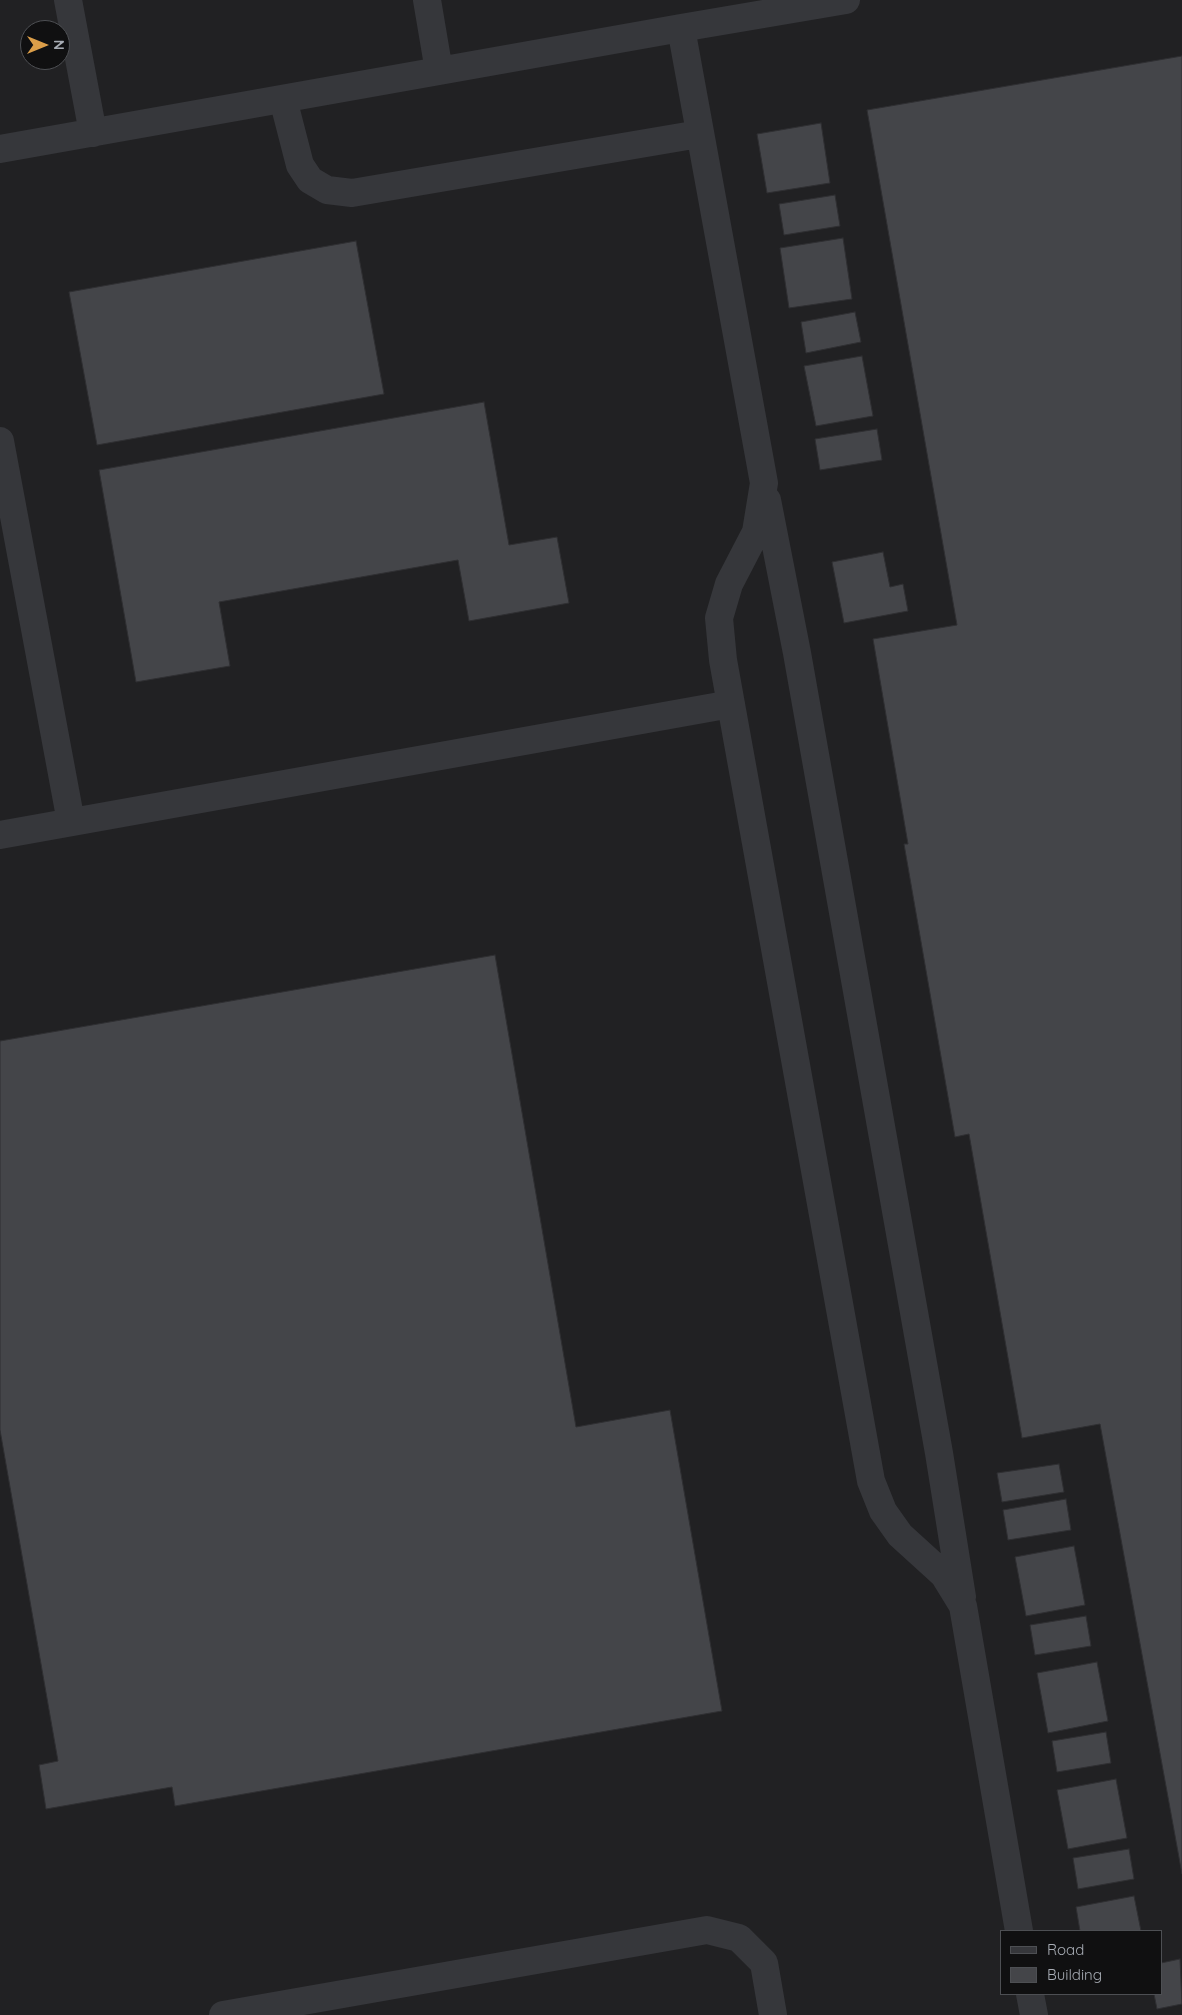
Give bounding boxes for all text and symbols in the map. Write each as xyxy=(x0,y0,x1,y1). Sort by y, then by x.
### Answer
north arrow xyxy=(20,20,70,70)
text: N xyxy=(50,40,68,50)
legend xyxy=(1000,1930,1162,1995)
text: Road xyxy=(1047,1940,1084,1959)
text: Building xyxy=(1047,1965,1102,1984)

